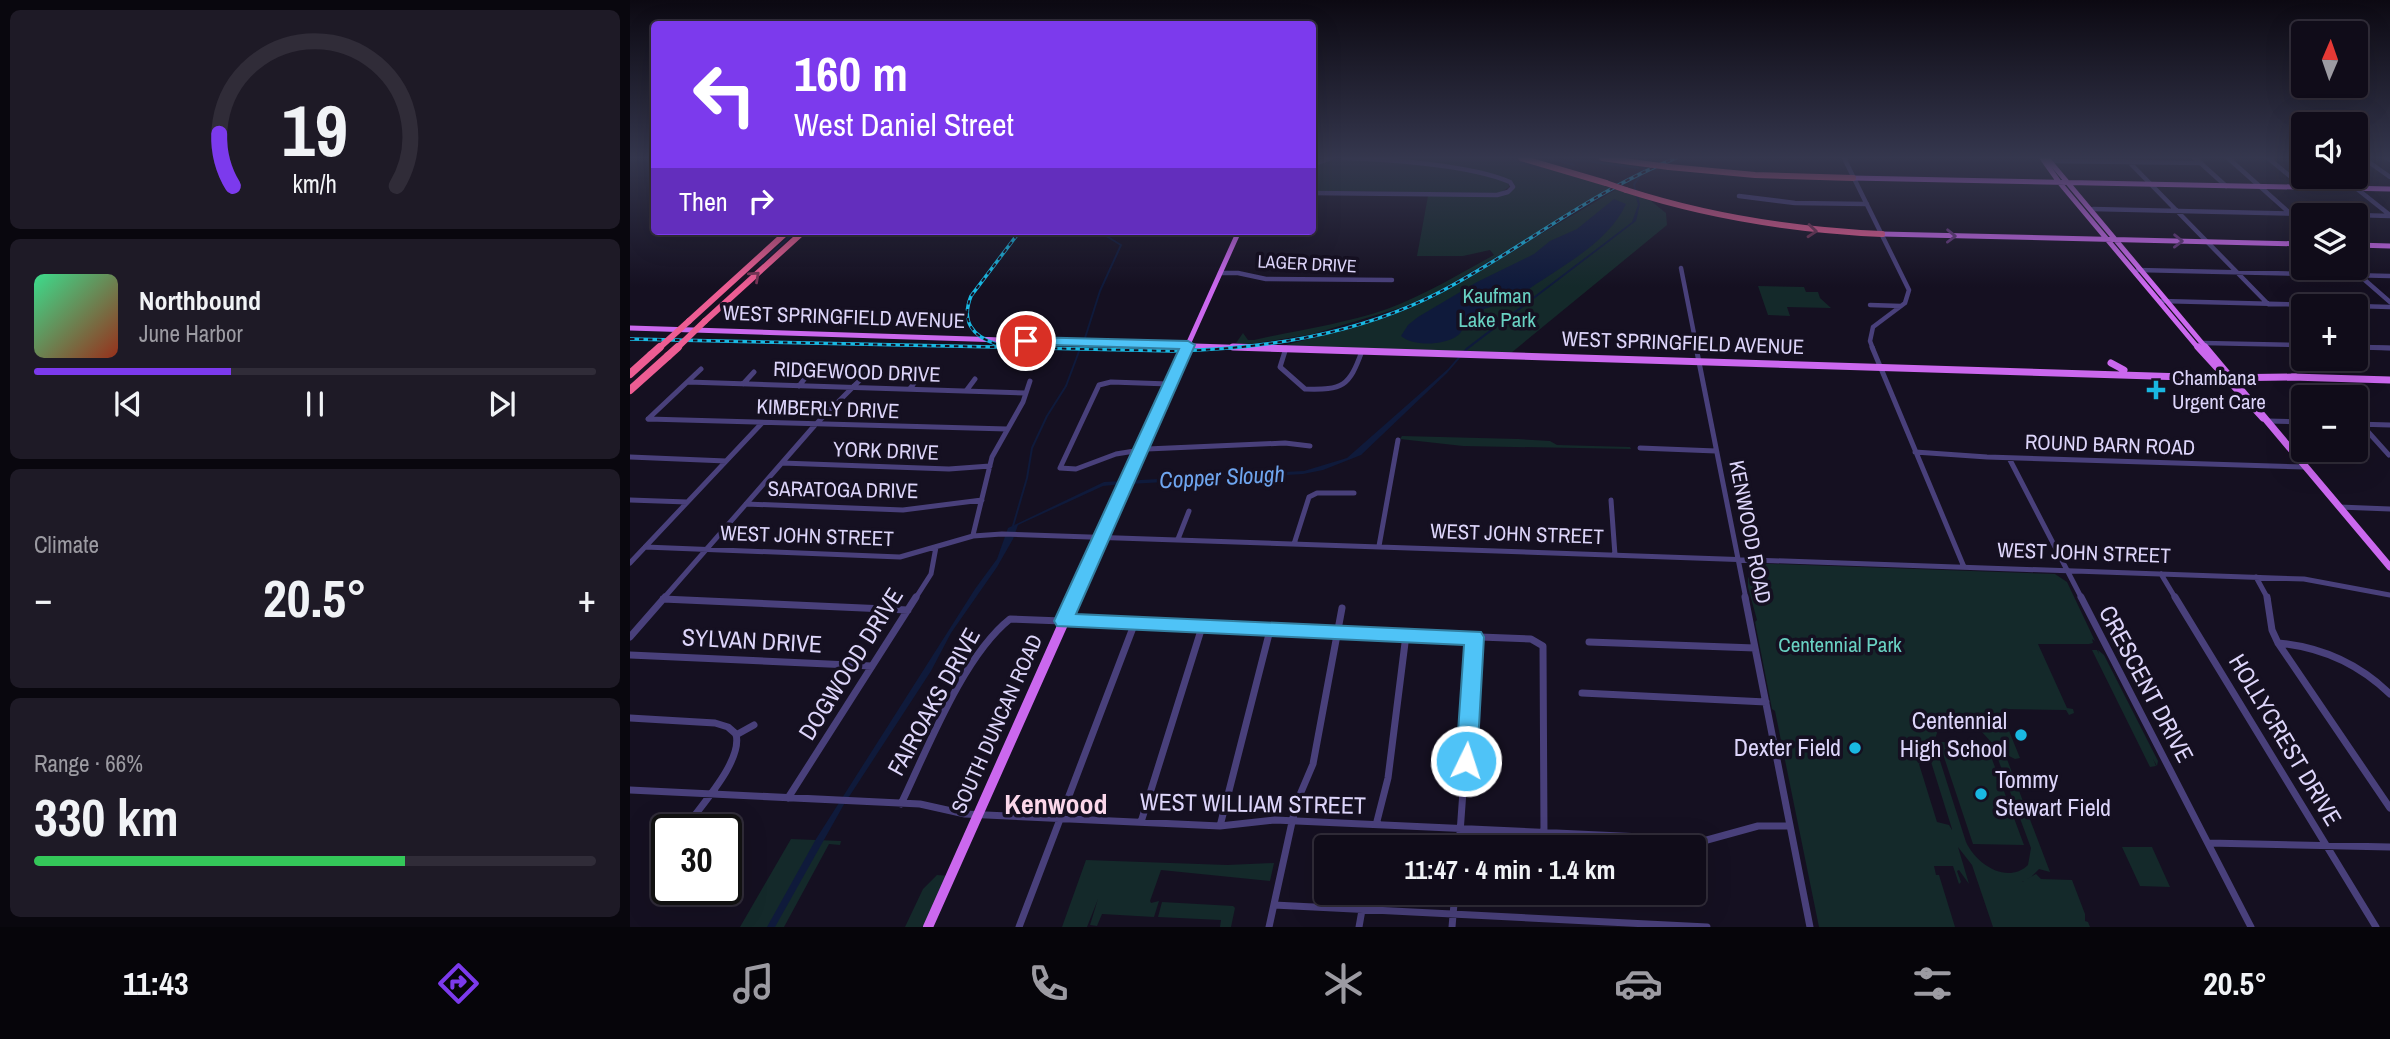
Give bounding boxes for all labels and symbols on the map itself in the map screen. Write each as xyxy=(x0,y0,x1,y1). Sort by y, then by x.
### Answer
north arrow xyxy=(2291,21,2368,98)
one-way arrow xyxy=(1806,223,1818,238)
one-way arrow xyxy=(1945,228,1956,243)
one-way arrow xyxy=(2173,234,2184,249)
street label: LAGER DRIVE xyxy=(1257,248,1357,279)
one-way arrow xyxy=(747,272,760,284)
park label: Kaufman Lake Park xyxy=(1458,281,1536,334)
street label: WEST SPRINGFIELD AVENUE xyxy=(722,298,966,335)
pin xyxy=(996,311,1056,371)
street label: WEST SPRINGFIELD AVENUE xyxy=(1561,324,1805,361)
street label: RIDGEWOOD DRIVE xyxy=(773,354,941,389)
place label: Chambana Urgent Care xyxy=(2172,363,2266,416)
marker: Chambana Urgent Care xyxy=(2146,380,2166,400)
street label: KIMBERLY DRIVE xyxy=(756,392,900,425)
street label: ROUND BARN ROAD xyxy=(2024,427,2196,462)
street label: YORK DRIVE xyxy=(832,434,940,467)
water label: Copper Slough xyxy=(1158,458,1286,495)
street label: KENWOOD ROAD xyxy=(1722,458,1779,606)
street label: SARATOGA DRIVE xyxy=(767,474,919,505)
street label: WEST JOHN STREET xyxy=(1430,516,1605,551)
street label: WEST JOHN STREET xyxy=(720,518,895,553)
street label: WEST JOHN STREET xyxy=(1997,535,2172,570)
street label: DOGWOOD DRIVE xyxy=(791,581,910,746)
street label: CRESCENT DRIVE xyxy=(2092,599,2202,768)
street label: SYLVAN DRIVE xyxy=(681,620,823,660)
street label: FAIROAKS DRIVE xyxy=(879,622,987,781)
street label: SOUTH DUNCAN ROAD xyxy=(944,630,1049,818)
park label: Centennial Park xyxy=(1778,630,1902,659)
street label: HOLLYCREST DRIVE xyxy=(2222,648,2350,831)
place label: Centennial High School xyxy=(1900,704,2007,764)
position arrow xyxy=(1429,724,1503,798)
marker: Centennial High School xyxy=(2013,727,2029,743)
place label: Dexter Field xyxy=(1734,731,1841,763)
marker: Dexter Field xyxy=(1847,740,1863,756)
place label: Tommy Stewart Field xyxy=(1995,763,2111,823)
district label: Kenwood xyxy=(1004,785,1108,823)
street label: WEST WILLIAM STREET xyxy=(1140,785,1366,821)
marker: Tommy Stewart Field xyxy=(1973,786,1989,802)
speed limit sign: 30 xyxy=(651,814,742,905)

